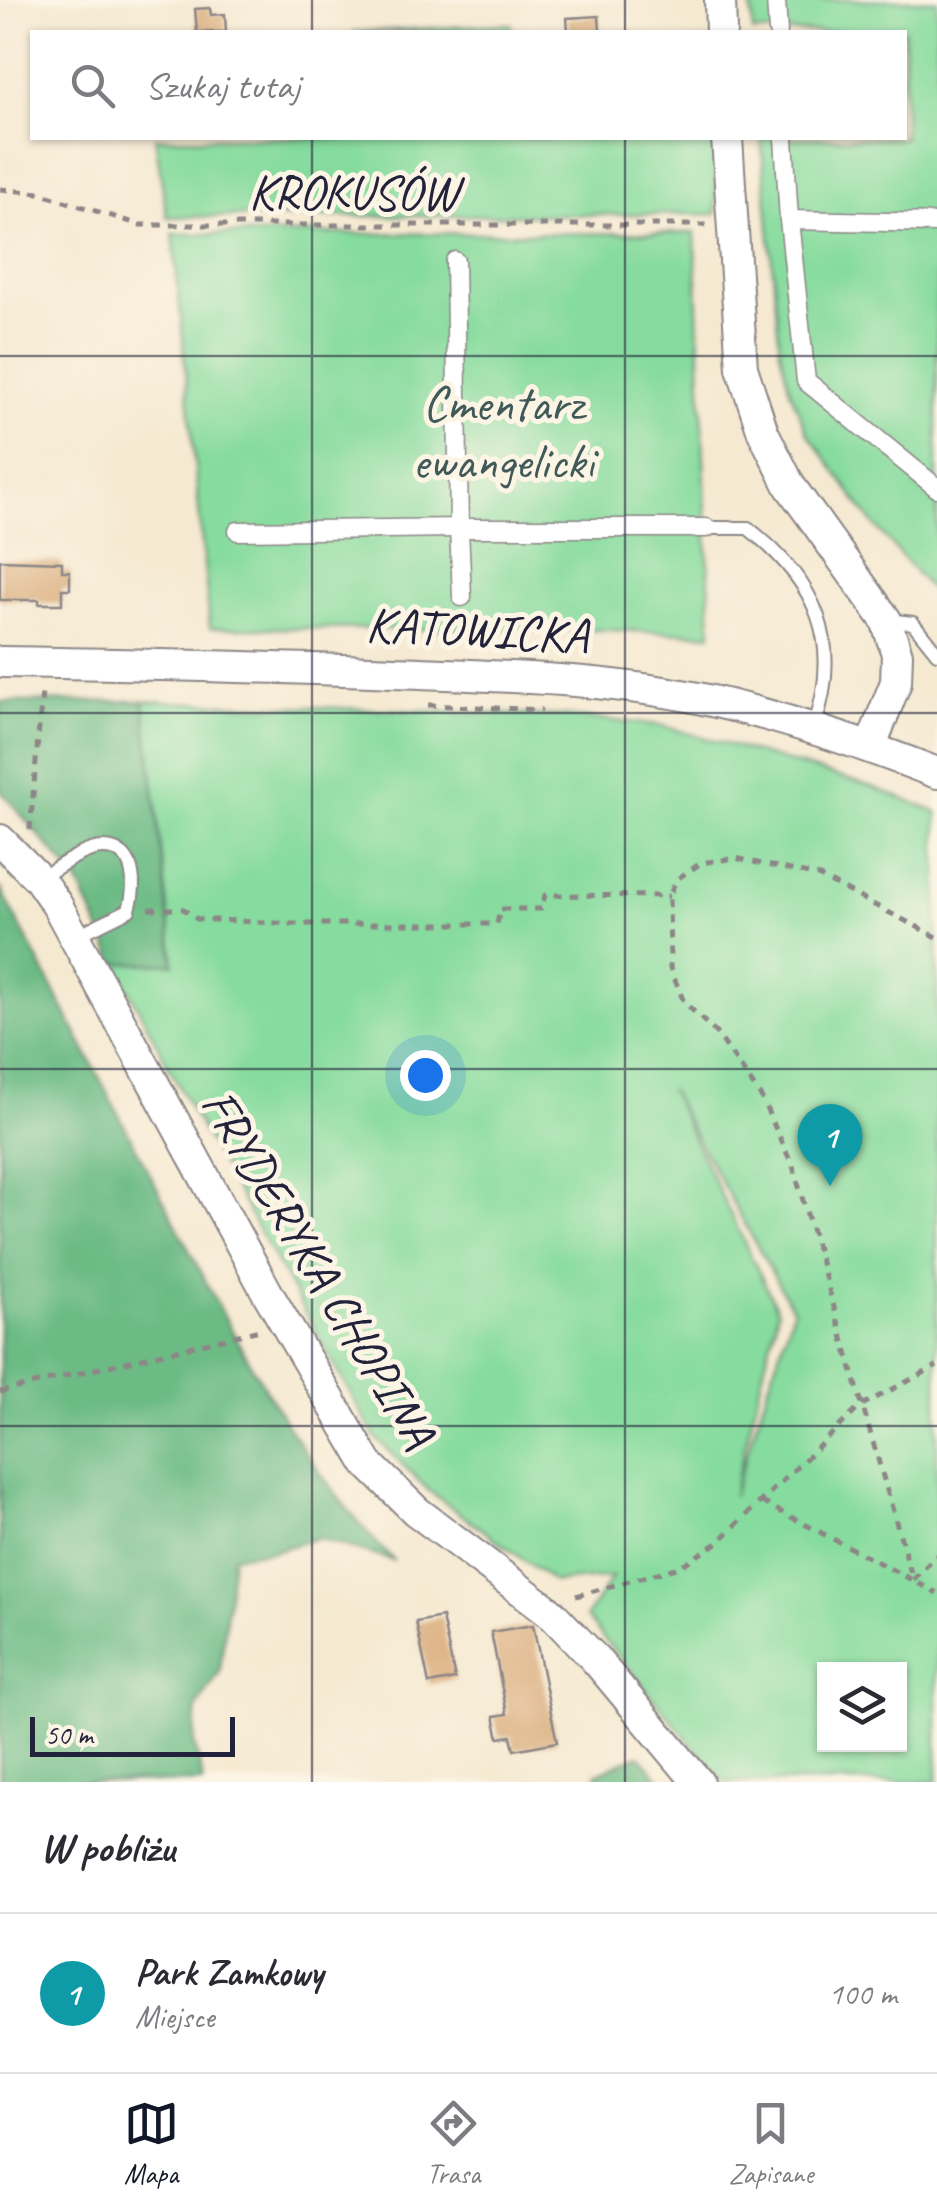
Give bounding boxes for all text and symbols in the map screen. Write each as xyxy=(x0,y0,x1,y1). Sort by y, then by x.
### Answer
search box xyxy=(30,30,907,140)
icon: search xyxy=(65,58,120,113)
text: Szukaj tutaj xyxy=(145,62,300,109)
street label: KROKUSÓW xyxy=(249,161,465,224)
park label: Cmentarz ewangelicki xyxy=(412,372,599,493)
street label: KATOWICKA xyxy=(364,593,591,667)
your location xyxy=(400,1050,451,1101)
street label: FRYDERYKA CHOPINA xyxy=(187,1078,451,1459)
pin: 1 xyxy=(798,1104,862,1186)
map controls xyxy=(817,1662,907,1752)
button: layers xyxy=(817,1662,907,1752)
scale bar xyxy=(30,1712,235,1756)
text: 50 m xyxy=(45,1717,93,1752)
text: W pobliżu xyxy=(40,1821,175,1874)
text: Park Zamkowy xyxy=(135,1949,323,1996)
text: 1 xyxy=(65,1973,80,2014)
text: 100 m xyxy=(828,1973,897,2014)
text: Miejsce xyxy=(135,1996,215,2037)
tab: Mapa xyxy=(124,2096,179,2191)
tab: Trasa xyxy=(426,2096,481,2191)
tab: Zapisane xyxy=(728,2096,813,2191)

